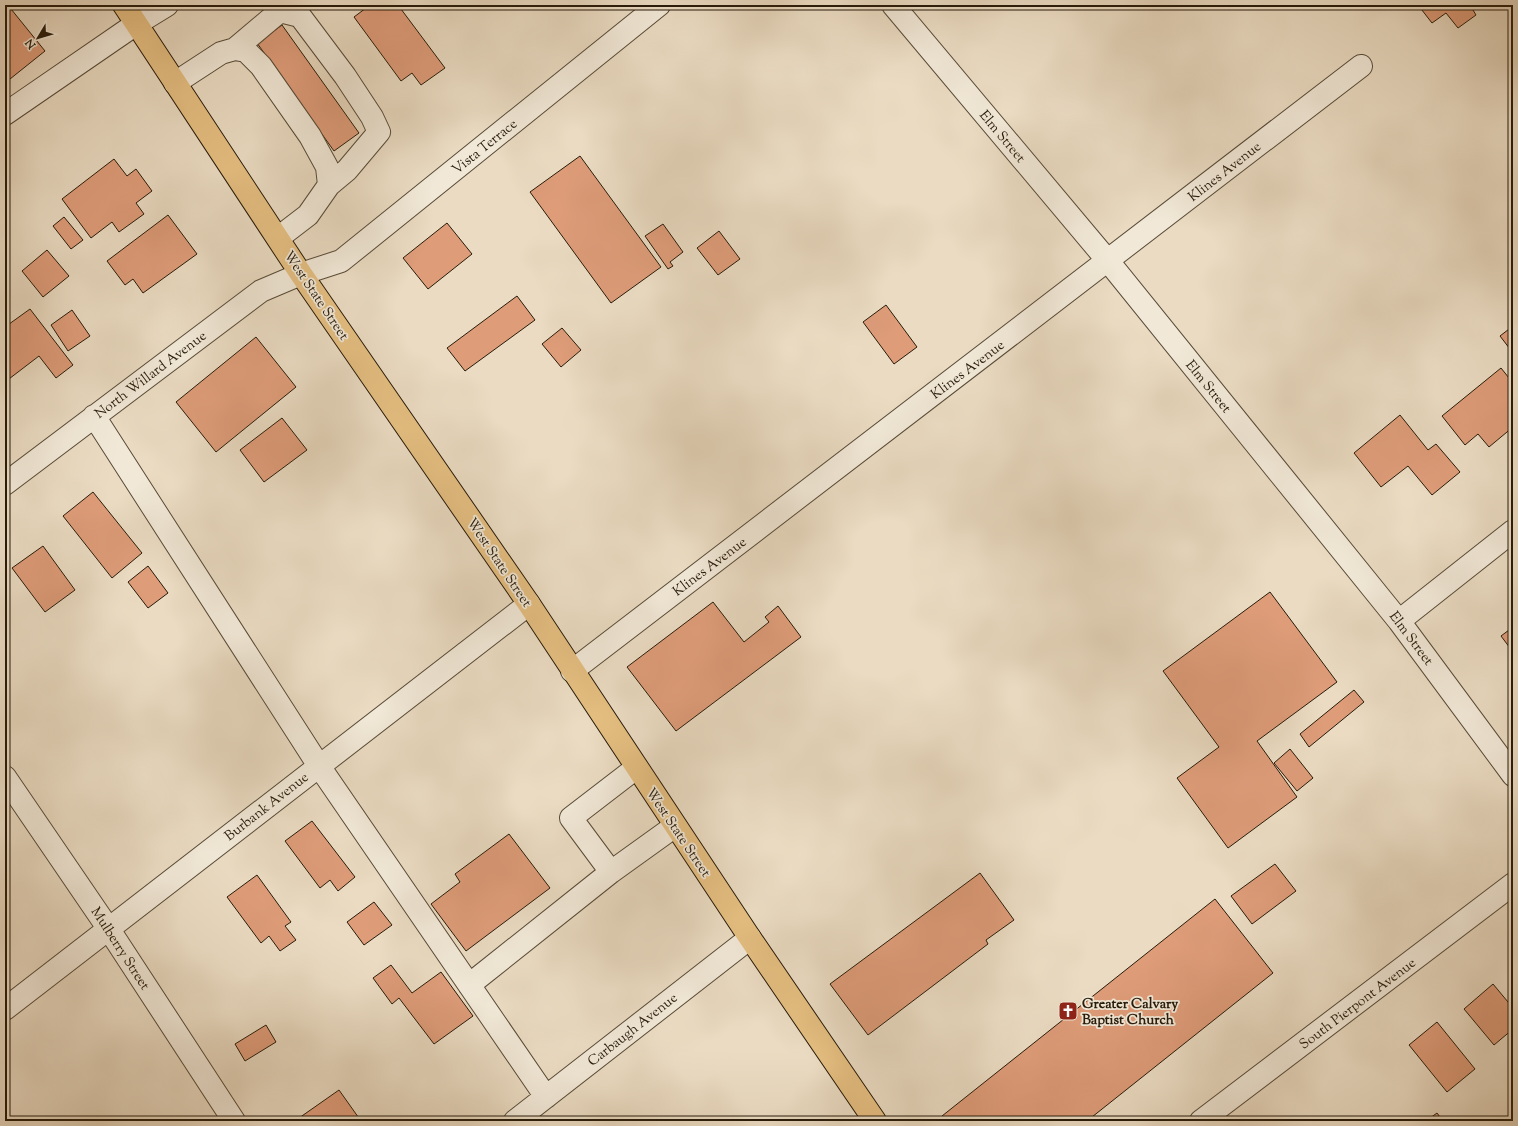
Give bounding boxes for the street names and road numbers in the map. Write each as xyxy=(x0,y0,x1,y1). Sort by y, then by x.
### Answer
street label: Elm Street xyxy=(974,107,1030,168)
street label: Vista Terrace xyxy=(448,115,522,180)
street label: Klines Avenue xyxy=(1184,138,1266,208)
street label: West State Street xyxy=(278,247,353,345)
street label: North Willard Avenue xyxy=(91,327,211,424)
street label: Klines Avenue xyxy=(927,336,1009,405)
street label: Elm Street xyxy=(1180,356,1235,418)
street label: West State Street xyxy=(461,514,536,612)
street label: Klines Avenue xyxy=(669,533,751,602)
street label: Elm Street xyxy=(1383,608,1437,671)
street label: Burbank Avenue xyxy=(221,768,313,847)
street label: West State Street xyxy=(640,784,715,882)
street label: Mulberry Street xyxy=(85,904,154,995)
street label: South Pierpont Avenue xyxy=(1296,954,1421,1055)
street label: Carbaugh Avenue xyxy=(584,989,682,1072)

